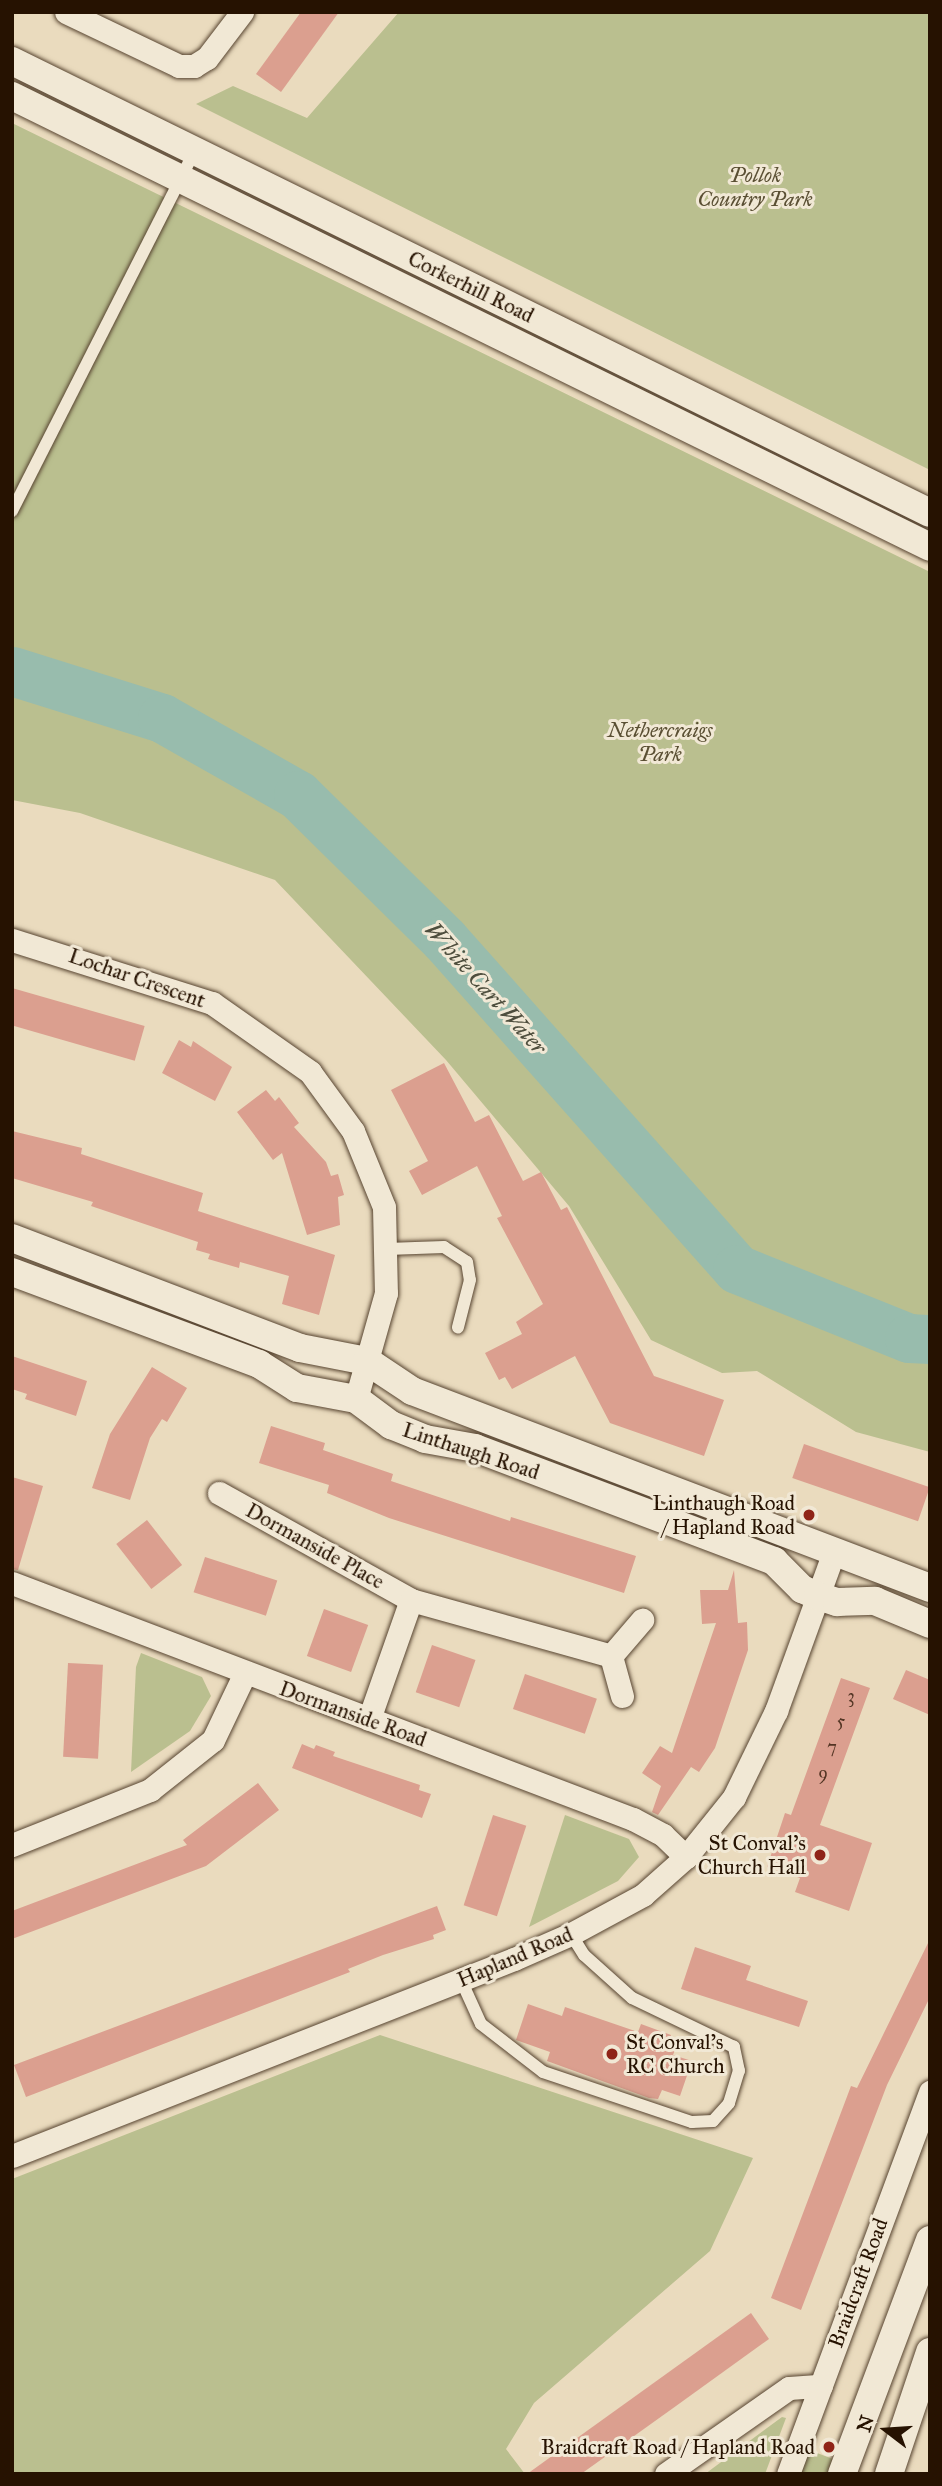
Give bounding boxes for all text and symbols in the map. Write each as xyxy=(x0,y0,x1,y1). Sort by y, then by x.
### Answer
park label: Pollok Country Park xyxy=(697,162,813,212)
street label: Corkerhill Road xyxy=(404,246,538,328)
park label: Nethercraigs Park xyxy=(607,717,713,767)
water label: White Cart Water xyxy=(419,916,553,1060)
street label: Lochar Crescent xyxy=(65,943,209,1013)
street label: Linthaugh Road xyxy=(399,1417,543,1485)
place label: Linthaugh Road / Hapland Road xyxy=(653,1490,795,1540)
street label: Dormanside Place xyxy=(241,1498,389,1594)
marker: Linthaugh Road / Hapland Road xyxy=(801,1507,817,1523)
street label: Dormanside Road xyxy=(276,1676,430,1752)
house number: 3 xyxy=(847,1685,855,1707)
house number: 5 xyxy=(837,1710,845,1732)
house number: 7 xyxy=(827,1736,837,1758)
house number: 9 xyxy=(818,1762,828,1784)
place label: St Conval's Church Hall xyxy=(698,1830,806,1880)
marker: St Conval's Church Hall xyxy=(812,1847,828,1863)
street label: Hapland Road xyxy=(453,1921,577,1993)
place label: St Conval's RC Church xyxy=(626,2029,725,2079)
marker: St Conval's RC Church xyxy=(604,2046,620,2062)
street label: Braidcraft Road xyxy=(823,2215,893,2351)
north arrow xyxy=(851,2395,921,2465)
text: N xyxy=(852,2413,879,2435)
place label: Braidcraft Road / Hapland Road xyxy=(541,2434,815,2460)
marker: Braidcraft Road / Hapland Road xyxy=(821,2439,837,2455)

